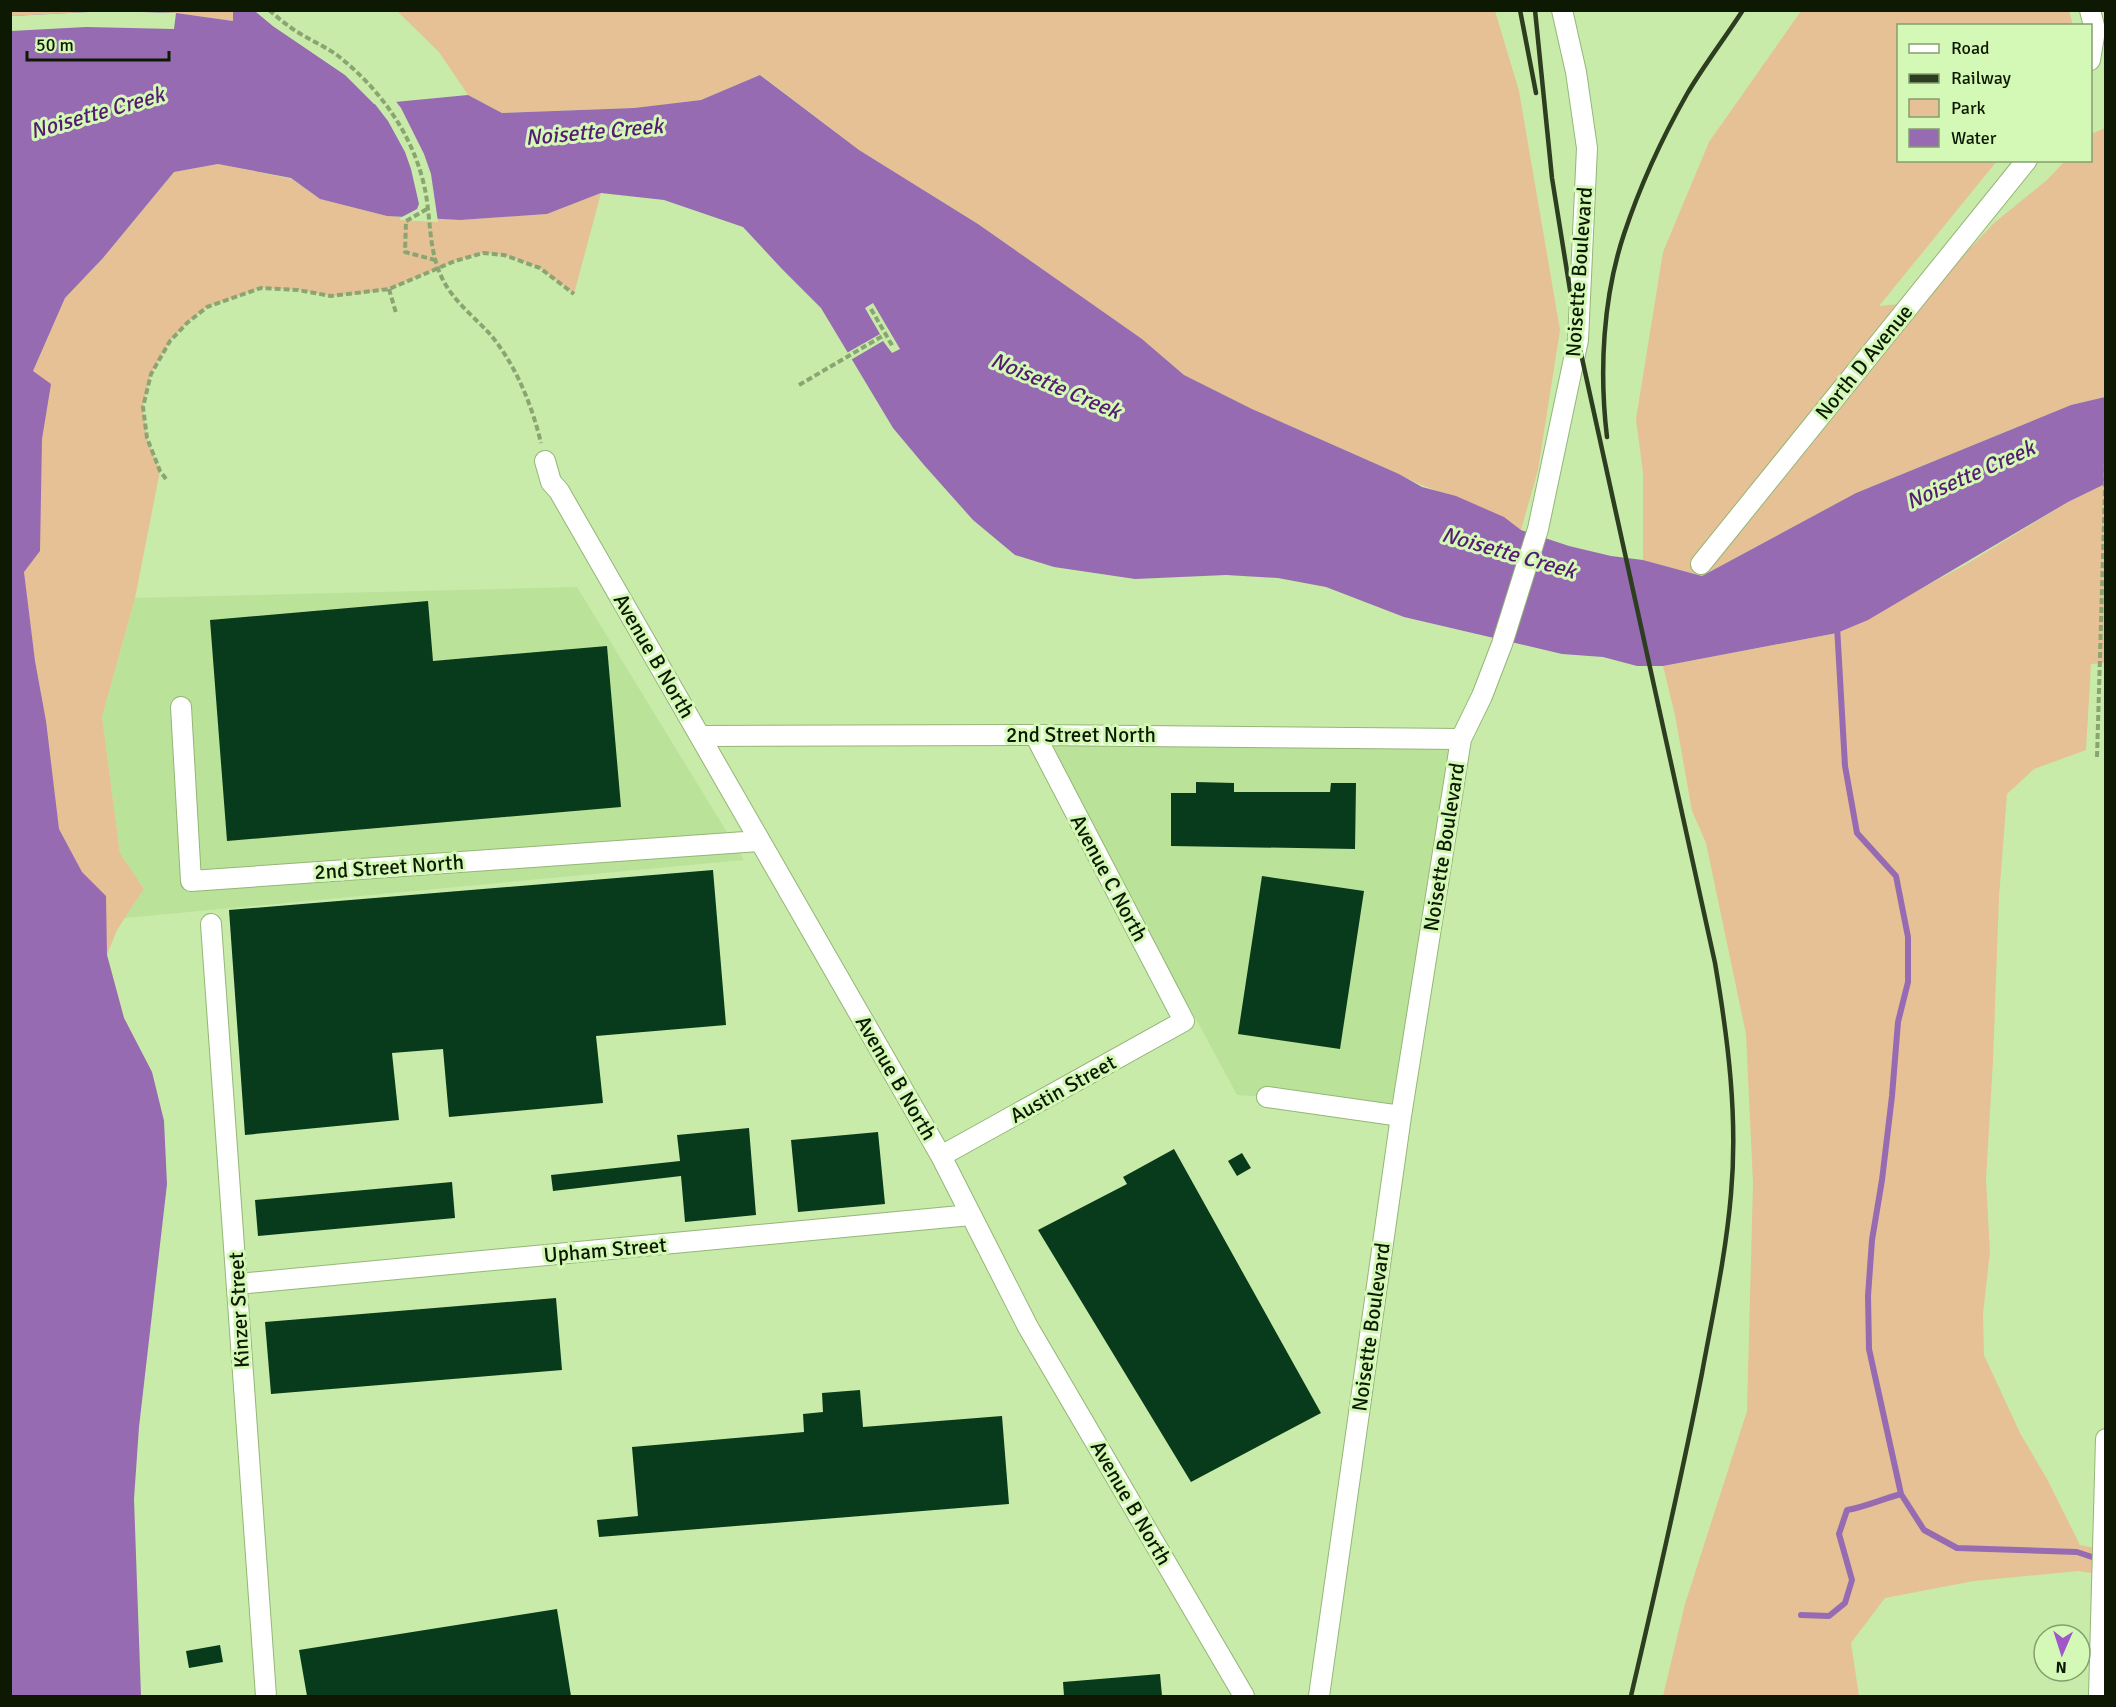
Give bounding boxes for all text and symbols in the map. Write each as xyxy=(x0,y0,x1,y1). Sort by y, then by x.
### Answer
scale bar xyxy=(27,24,170,62)
legend xyxy=(1897,24,2092,162)
text: 50 m xyxy=(36,34,74,56)
text: Road xyxy=(1951,37,1990,59)
text: Railway xyxy=(1951,67,2012,89)
water label: Noisette Creek xyxy=(27,80,169,144)
text: Park xyxy=(1951,97,1986,119)
water label: Noisette Creek xyxy=(524,112,666,151)
text: Water xyxy=(1951,127,1997,149)
street label: Noisette Boulevard xyxy=(1560,186,1598,358)
street label: North D Avenue xyxy=(1810,299,1918,425)
water label: Noisette Creek xyxy=(987,346,1126,426)
water label: Noisette Creek xyxy=(1902,433,2041,515)
water label: Noisette Creek xyxy=(1439,520,1581,585)
street label: Avenue B North xyxy=(608,589,700,723)
street label: 2nd Street North xyxy=(1006,722,1156,748)
street label: Noisette Boulevard xyxy=(1418,761,1470,933)
street label: Avenue C North xyxy=(1065,810,1153,946)
street label: 2nd Street North xyxy=(313,849,465,885)
street label: Avenue B North xyxy=(850,1011,942,1145)
street label: Austin Street xyxy=(1005,1049,1121,1129)
street label: Upham Street xyxy=(542,1232,668,1268)
street label: Noisette Boulevard xyxy=(1346,1241,1396,1413)
street label: Kinzer Street xyxy=(223,1251,255,1369)
street label: Avenue B North xyxy=(1085,1436,1177,1570)
north arrow xyxy=(2032,1623,2092,1683)
text: N xyxy=(2055,1657,2067,1677)

